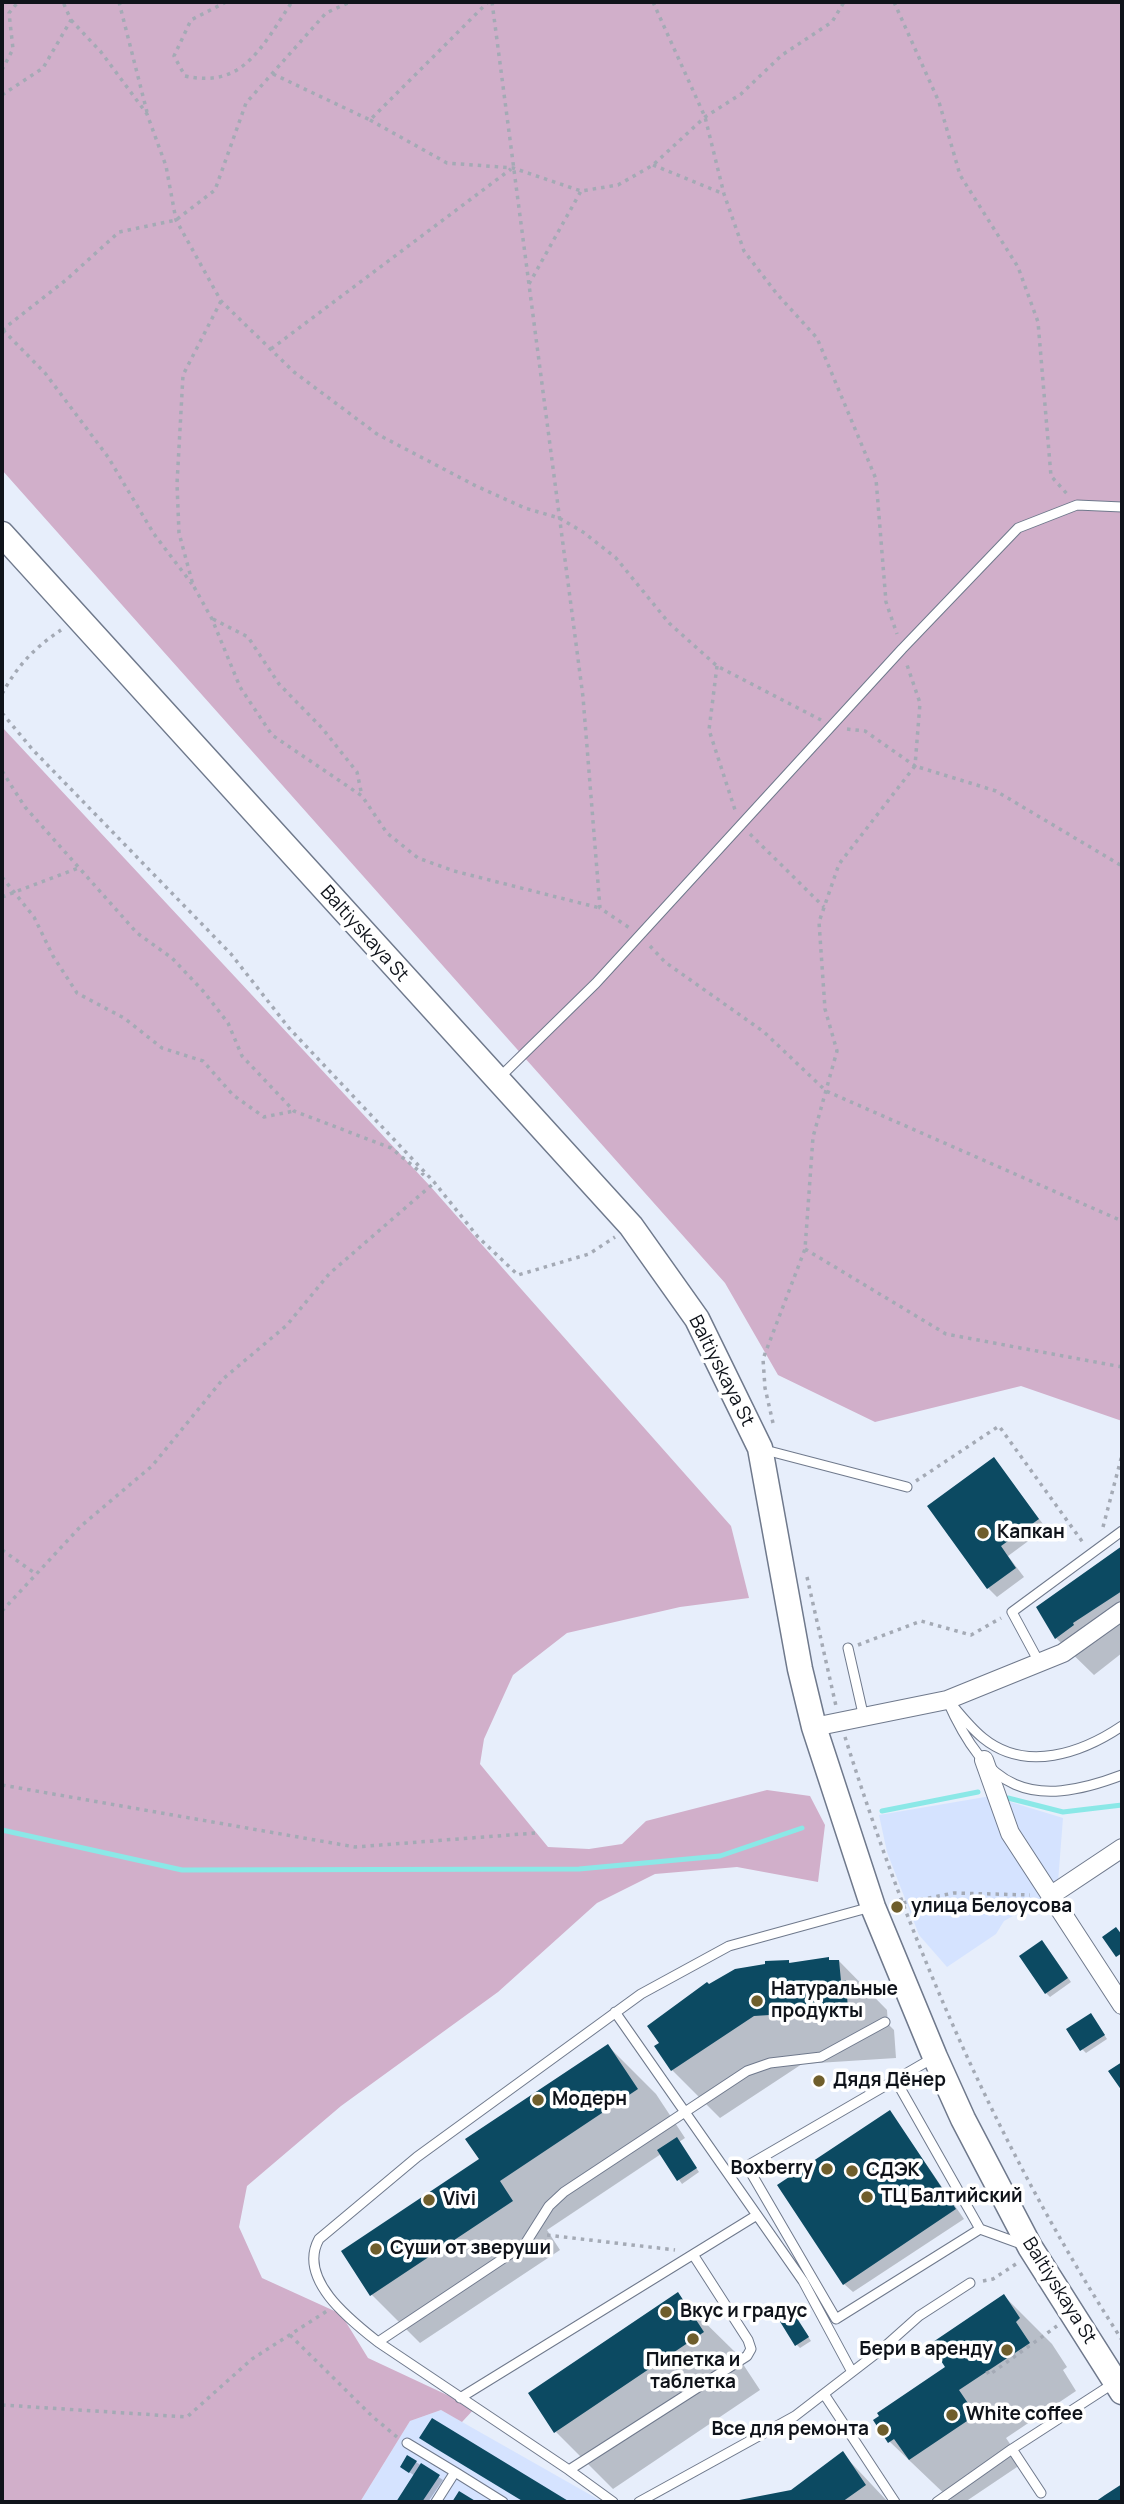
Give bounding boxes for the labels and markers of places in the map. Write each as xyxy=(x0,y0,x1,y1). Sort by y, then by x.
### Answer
place label: Капкан xyxy=(997,1522,1065,1544)
marker: Капкан xyxy=(975,1525,991,1541)
place label: улица Белоусова xyxy=(911,1896,1072,1918)
marker: улица Белоусова xyxy=(889,1899,905,1915)
place label: Натуральные продукты xyxy=(771,1979,898,2023)
marker: Натуральные продукты xyxy=(749,1993,765,2009)
place label: Дядя Дёнер xyxy=(833,2070,946,2092)
marker: Дядя Дёнер xyxy=(811,2073,827,2089)
place label: Модерн xyxy=(552,2089,627,2111)
marker: Модерн xyxy=(530,2092,546,2108)
place label: Boxberry xyxy=(730,2158,813,2180)
place label: СДЭК xyxy=(866,2160,920,2182)
marker: Boxberry xyxy=(819,2161,835,2177)
marker: СДЭК xyxy=(844,2163,860,2179)
place label: ТЦ Балтийский xyxy=(881,2186,1023,2208)
place label: Vivi xyxy=(443,2189,476,2211)
marker: ТЦ Балтийский xyxy=(859,2189,875,2205)
marker: Vivi xyxy=(421,2192,437,2208)
place label: Суши от зверуши xyxy=(390,2238,551,2260)
marker: Суши от зверуши xyxy=(368,2241,384,2257)
place label: Вкус и градус xyxy=(680,2301,808,2323)
marker: Вкус и градус xyxy=(658,2304,674,2320)
marker: Пипетка и таблетка xyxy=(685,2331,701,2347)
place label: Бери в аренду xyxy=(859,2339,993,2361)
marker: Бери в аренду xyxy=(999,2342,1015,2358)
place label: Пипетка и таблетка xyxy=(646,2350,740,2394)
place label: White coffee xyxy=(966,2404,1083,2426)
marker: White coffee xyxy=(944,2407,960,2423)
place label: Все для ремонта xyxy=(711,2419,869,2441)
marker: Все для ремонта xyxy=(875,2422,891,2438)

